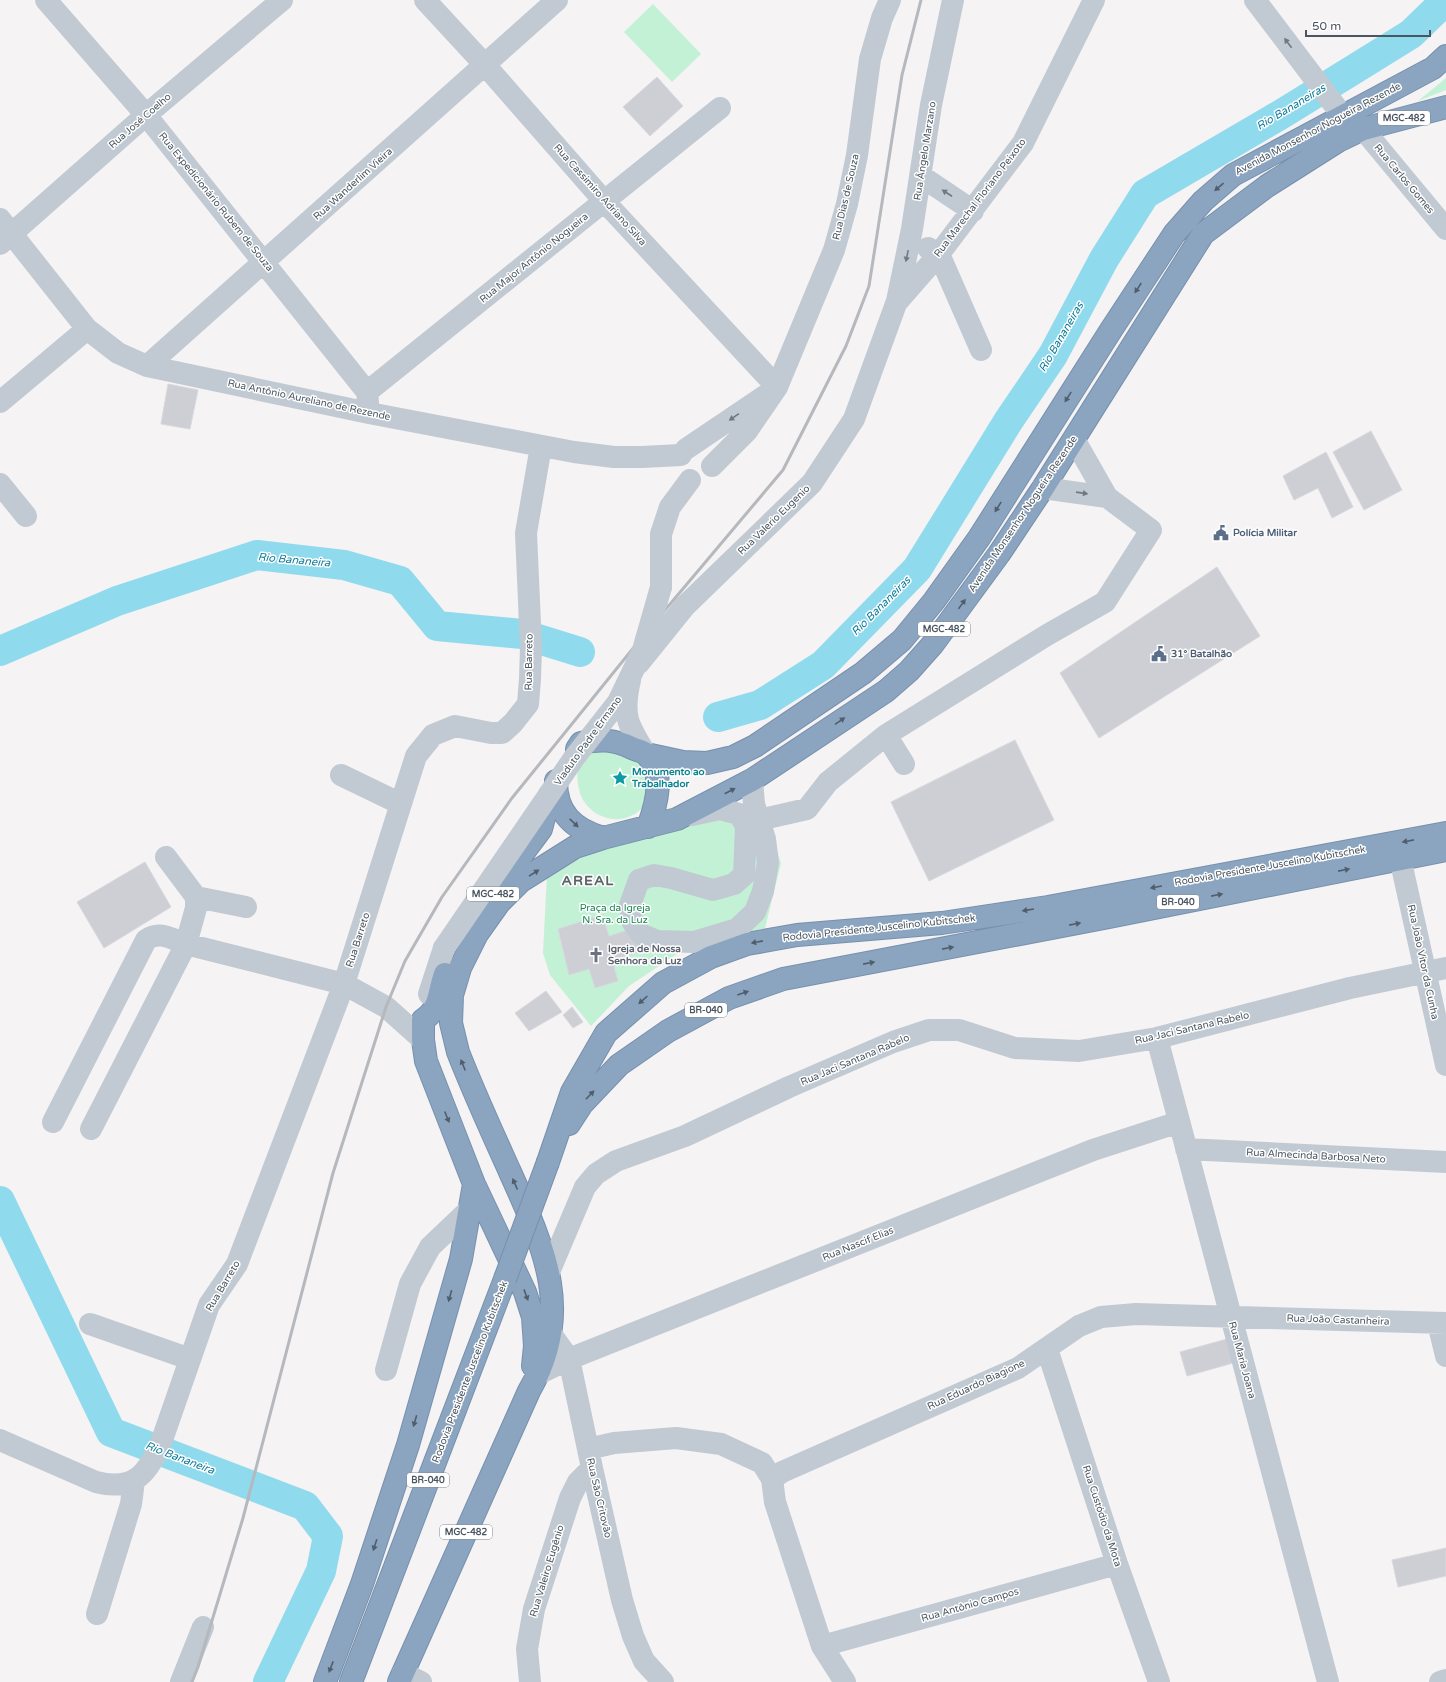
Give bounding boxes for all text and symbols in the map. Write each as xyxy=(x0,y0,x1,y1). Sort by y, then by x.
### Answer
scale bar xyxy=(1306,12,1430,38)
text: 50 m xyxy=(1312,19,1341,33)
one-way arrow xyxy=(1284,38,1293,49)
street label: Avenida Monsenhor Nogueira Rezende xyxy=(1233,80,1403,178)
water label: Rio Bananeiras xyxy=(1254,81,1328,133)
street label: Rua José Coelho xyxy=(106,91,174,151)
street label: Rua Ângelo Marzano xyxy=(911,101,939,201)
road number: MGC-482 xyxy=(1378,111,1430,125)
street label: Rua Expedicionário Rubem de Souza xyxy=(156,130,276,274)
street label: Rua Marechal Floriano Peixoto xyxy=(931,136,1029,260)
street label: Rua Cassimiro Adriano Silva xyxy=(551,142,649,248)
street label: Rua Carlos Gomes xyxy=(1371,142,1437,216)
street label: Rua Wanderlim Vieira xyxy=(311,145,395,223)
street label: Rua Dias de Souza xyxy=(830,153,862,241)
one-way arrow xyxy=(1214,183,1224,192)
one-way arrow xyxy=(941,190,953,197)
street label: Rua Major Antônio Nogueira xyxy=(477,210,591,306)
one-way arrow xyxy=(903,250,909,262)
one-way arrow xyxy=(1134,283,1142,293)
water label: Rio Bananeiras xyxy=(1036,299,1087,374)
street label: Rua Antônio Aureliano de Rezende xyxy=(227,377,392,423)
one-way arrow xyxy=(1064,392,1072,402)
one-way arrow xyxy=(729,413,739,421)
street label: Avenida Monsenhor Nogueira Rezende xyxy=(966,433,1080,594)
street label: Rua Valerio Eugenio xyxy=(735,482,813,558)
one-way arrow xyxy=(1076,490,1088,496)
one-way arrow xyxy=(995,501,1002,513)
public building icon: Polícia Militar xyxy=(1212,524,1230,542)
place label: Polícia Militar xyxy=(1233,527,1297,539)
water label: Rio Bananeira xyxy=(257,550,332,570)
water label: Rio Bananeiras xyxy=(849,573,914,638)
one-way arrow xyxy=(958,598,967,609)
road number: MGC-482 xyxy=(918,622,970,636)
street label: Rua Barreto xyxy=(523,633,535,691)
public building icon: 31° Batalhão xyxy=(1150,645,1168,663)
place label: 31° Batalhão xyxy=(1171,648,1232,660)
street label: Viaduto Padre Ermano xyxy=(552,694,624,788)
one-way arrow xyxy=(834,718,846,725)
place label: Monumento ao Trabalhador xyxy=(631,766,705,790)
place icon: Monumento ao Trabalhador xyxy=(611,769,629,787)
one-way arrow xyxy=(724,788,736,794)
one-way arrow xyxy=(569,818,579,827)
one-way arrow xyxy=(1402,838,1414,844)
street label: Rodovia Presidente Juscelino Kubitschek xyxy=(1174,843,1367,889)
one-way arrow xyxy=(1338,866,1350,872)
one-way arrow xyxy=(528,869,540,876)
district label: AREAL xyxy=(562,872,614,889)
one-way arrow xyxy=(1150,885,1162,891)
road number: MGC-482 xyxy=(467,887,519,901)
one-way arrow xyxy=(1210,891,1223,897)
road number: BR-040 xyxy=(1157,895,1199,909)
park label: Praça da Igreja N. Sra. da Luz xyxy=(580,902,650,926)
street label: Rua João Vitor da Cunha xyxy=(1405,903,1441,1021)
one-way arrow xyxy=(1022,907,1034,913)
street label: Rua Barreto xyxy=(343,911,373,969)
street label: Rodovia Presidente Juscelino Kubitschek xyxy=(782,912,977,944)
one-way arrow xyxy=(1069,920,1082,926)
one-way arrow xyxy=(751,940,763,946)
place label: Igreja de Nossa Senhora da Luz xyxy=(608,943,682,967)
one-way arrow xyxy=(942,945,954,951)
church icon: Igreja de Nossa Senhora da Luz xyxy=(587,946,605,964)
one-way arrow xyxy=(863,960,876,966)
one-way arrow xyxy=(738,989,750,995)
one-way arrow xyxy=(637,996,648,1005)
road number: BR-040 xyxy=(685,1003,727,1017)
street label: Rua Jaci Santana Rabelo xyxy=(1134,1009,1250,1047)
street label: Rua Jaci Santana Rabelo xyxy=(799,1032,911,1088)
one-way arrow xyxy=(459,1058,465,1070)
one-way arrow xyxy=(585,1090,595,1100)
one-way arrow xyxy=(445,1112,451,1124)
street label: Rua Almecinda Barbosa Neto xyxy=(1246,1146,1386,1166)
one-way arrow xyxy=(512,1178,518,1190)
street label: Rua Nascif Elias xyxy=(821,1224,896,1264)
street label: Rua Barreto xyxy=(203,1258,243,1314)
street label: Rodovia Presidente Juscelino Kubitschek xyxy=(430,1279,511,1465)
one-way arrow xyxy=(524,1289,530,1301)
one-way arrow xyxy=(447,1290,453,1302)
street label: Rua João Castanheira xyxy=(1286,1312,1390,1328)
street label: Rua Maria Joana xyxy=(1226,1320,1258,1400)
street label: Rua Eduardo Biagione xyxy=(925,1357,1027,1413)
one-way arrow xyxy=(412,1415,418,1427)
water label: Rio Bananeira xyxy=(144,1439,217,1477)
street label: Rua São Critovão xyxy=(584,1457,614,1539)
street label: Rua Custódio da Mota xyxy=(1080,1464,1124,1568)
road number: BR-040 xyxy=(407,1473,449,1487)
street label: Rua Valeiro Eugênio xyxy=(527,1524,567,1618)
road number: MGC-482 xyxy=(440,1525,492,1539)
one-way arrow xyxy=(372,1539,378,1551)
street label: Rua Antônio Campos xyxy=(920,1585,1020,1625)
one-way arrow xyxy=(327,1661,333,1673)

